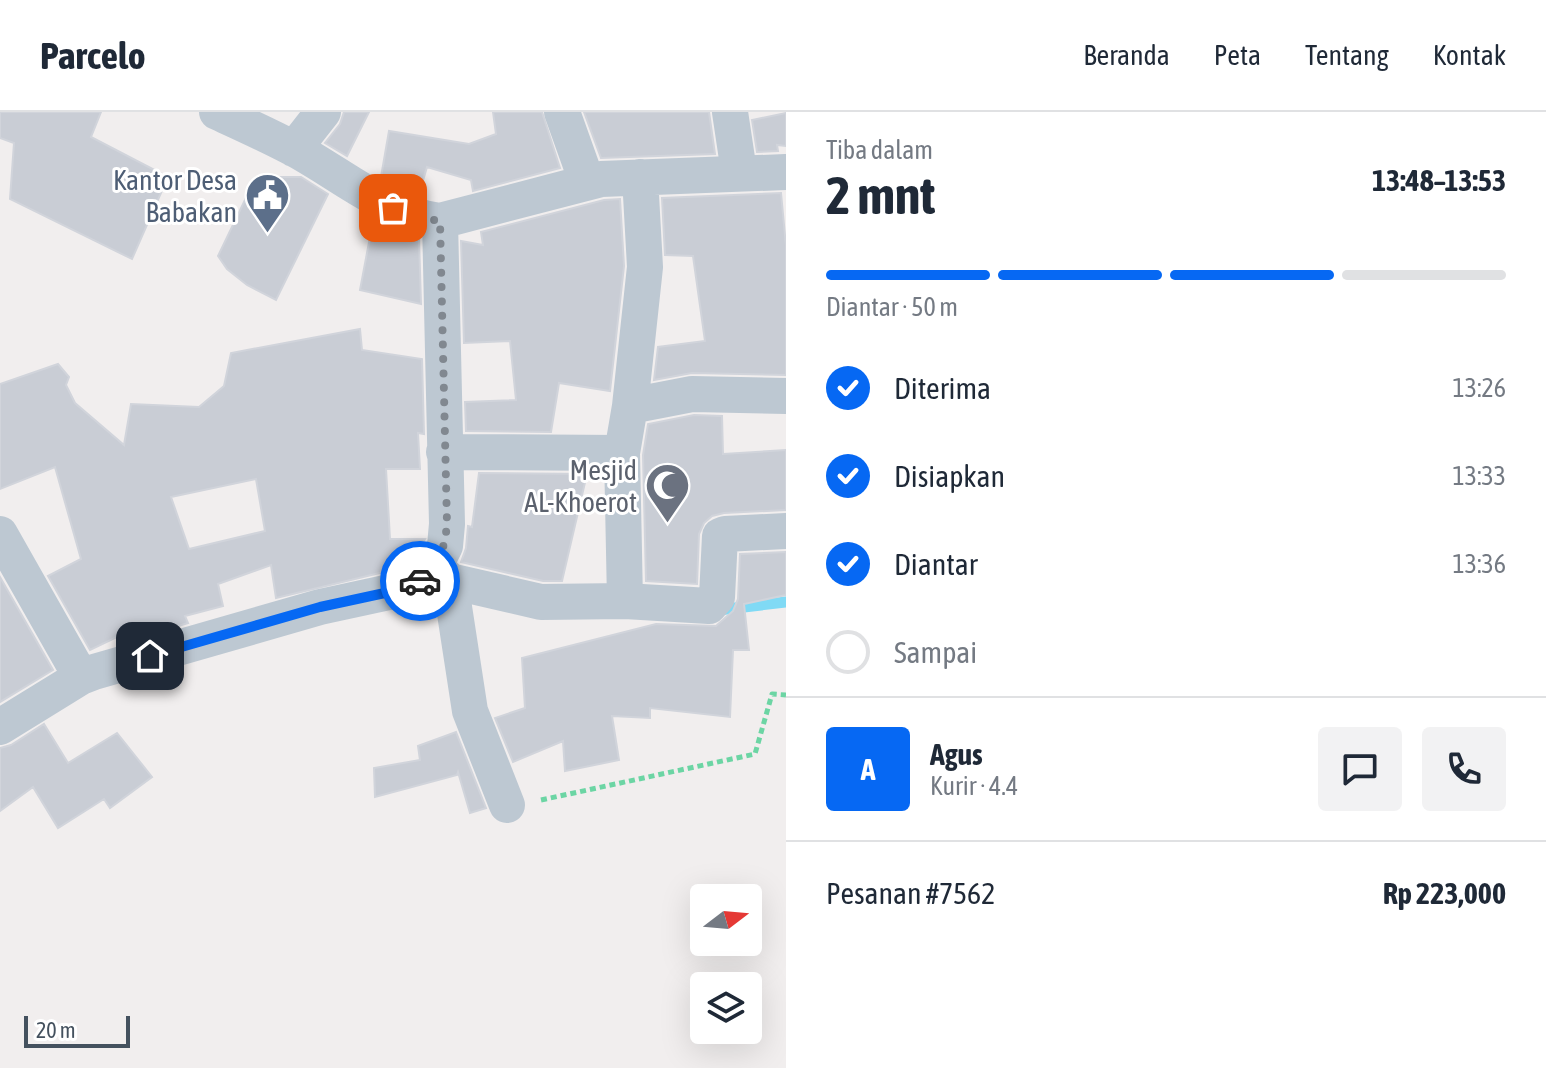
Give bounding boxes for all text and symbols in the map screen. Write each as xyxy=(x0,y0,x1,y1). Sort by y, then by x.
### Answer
text: Parcelo xyxy=(40,34,146,77)
text: Beranda xyxy=(1083,39,1170,71)
text: Peta xyxy=(1214,39,1261,71)
text: Tentang xyxy=(1305,39,1389,71)
text: Kontak xyxy=(1433,39,1506,71)
text: Tiba dalam xyxy=(826,135,933,165)
text: 13:48–13:53 xyxy=(1372,163,1506,197)
place label: Kantor Desa Babakan xyxy=(113,164,237,228)
text: 2 mnt xyxy=(826,165,935,225)
public building icon: Kantor Desa Babakan xyxy=(244,172,292,235)
pin xyxy=(359,174,427,242)
icon: bag xyxy=(371,186,415,230)
text: Diantar · 50 m xyxy=(826,292,958,322)
icon: check xyxy=(826,366,870,410)
text: Diterima xyxy=(894,371,991,405)
text: 13:26 xyxy=(1452,373,1506,403)
place label: Mesjid AL-Khoerot xyxy=(524,454,637,518)
icon: check xyxy=(826,454,870,498)
text: Disiapkan xyxy=(894,459,1005,493)
text: 13:33 xyxy=(1452,461,1506,491)
mosque icon: Mesjid AL-Khoerot xyxy=(644,462,692,525)
courier xyxy=(380,541,460,621)
icon: check xyxy=(826,542,870,586)
text: Diantar xyxy=(894,547,978,581)
text: 13:36 xyxy=(1452,549,1506,579)
icon: car xyxy=(398,559,442,603)
pin xyxy=(116,622,184,690)
icon: home xyxy=(128,634,172,678)
text: Sampai xyxy=(894,635,977,669)
button: chat xyxy=(1318,727,1402,811)
button: phone xyxy=(1422,727,1506,811)
text: Agus xyxy=(930,737,983,771)
text: A xyxy=(861,752,875,786)
text: Kurir · 4.4 xyxy=(930,771,1018,801)
text: Pesanan #7562 xyxy=(826,876,995,910)
text: Rp 223,000 xyxy=(1383,876,1506,910)
north arrow xyxy=(690,884,762,956)
map controls xyxy=(690,884,762,1044)
button: layers xyxy=(690,972,762,1044)
scale bar xyxy=(24,1012,130,1048)
text: 20 m xyxy=(36,1017,76,1043)

